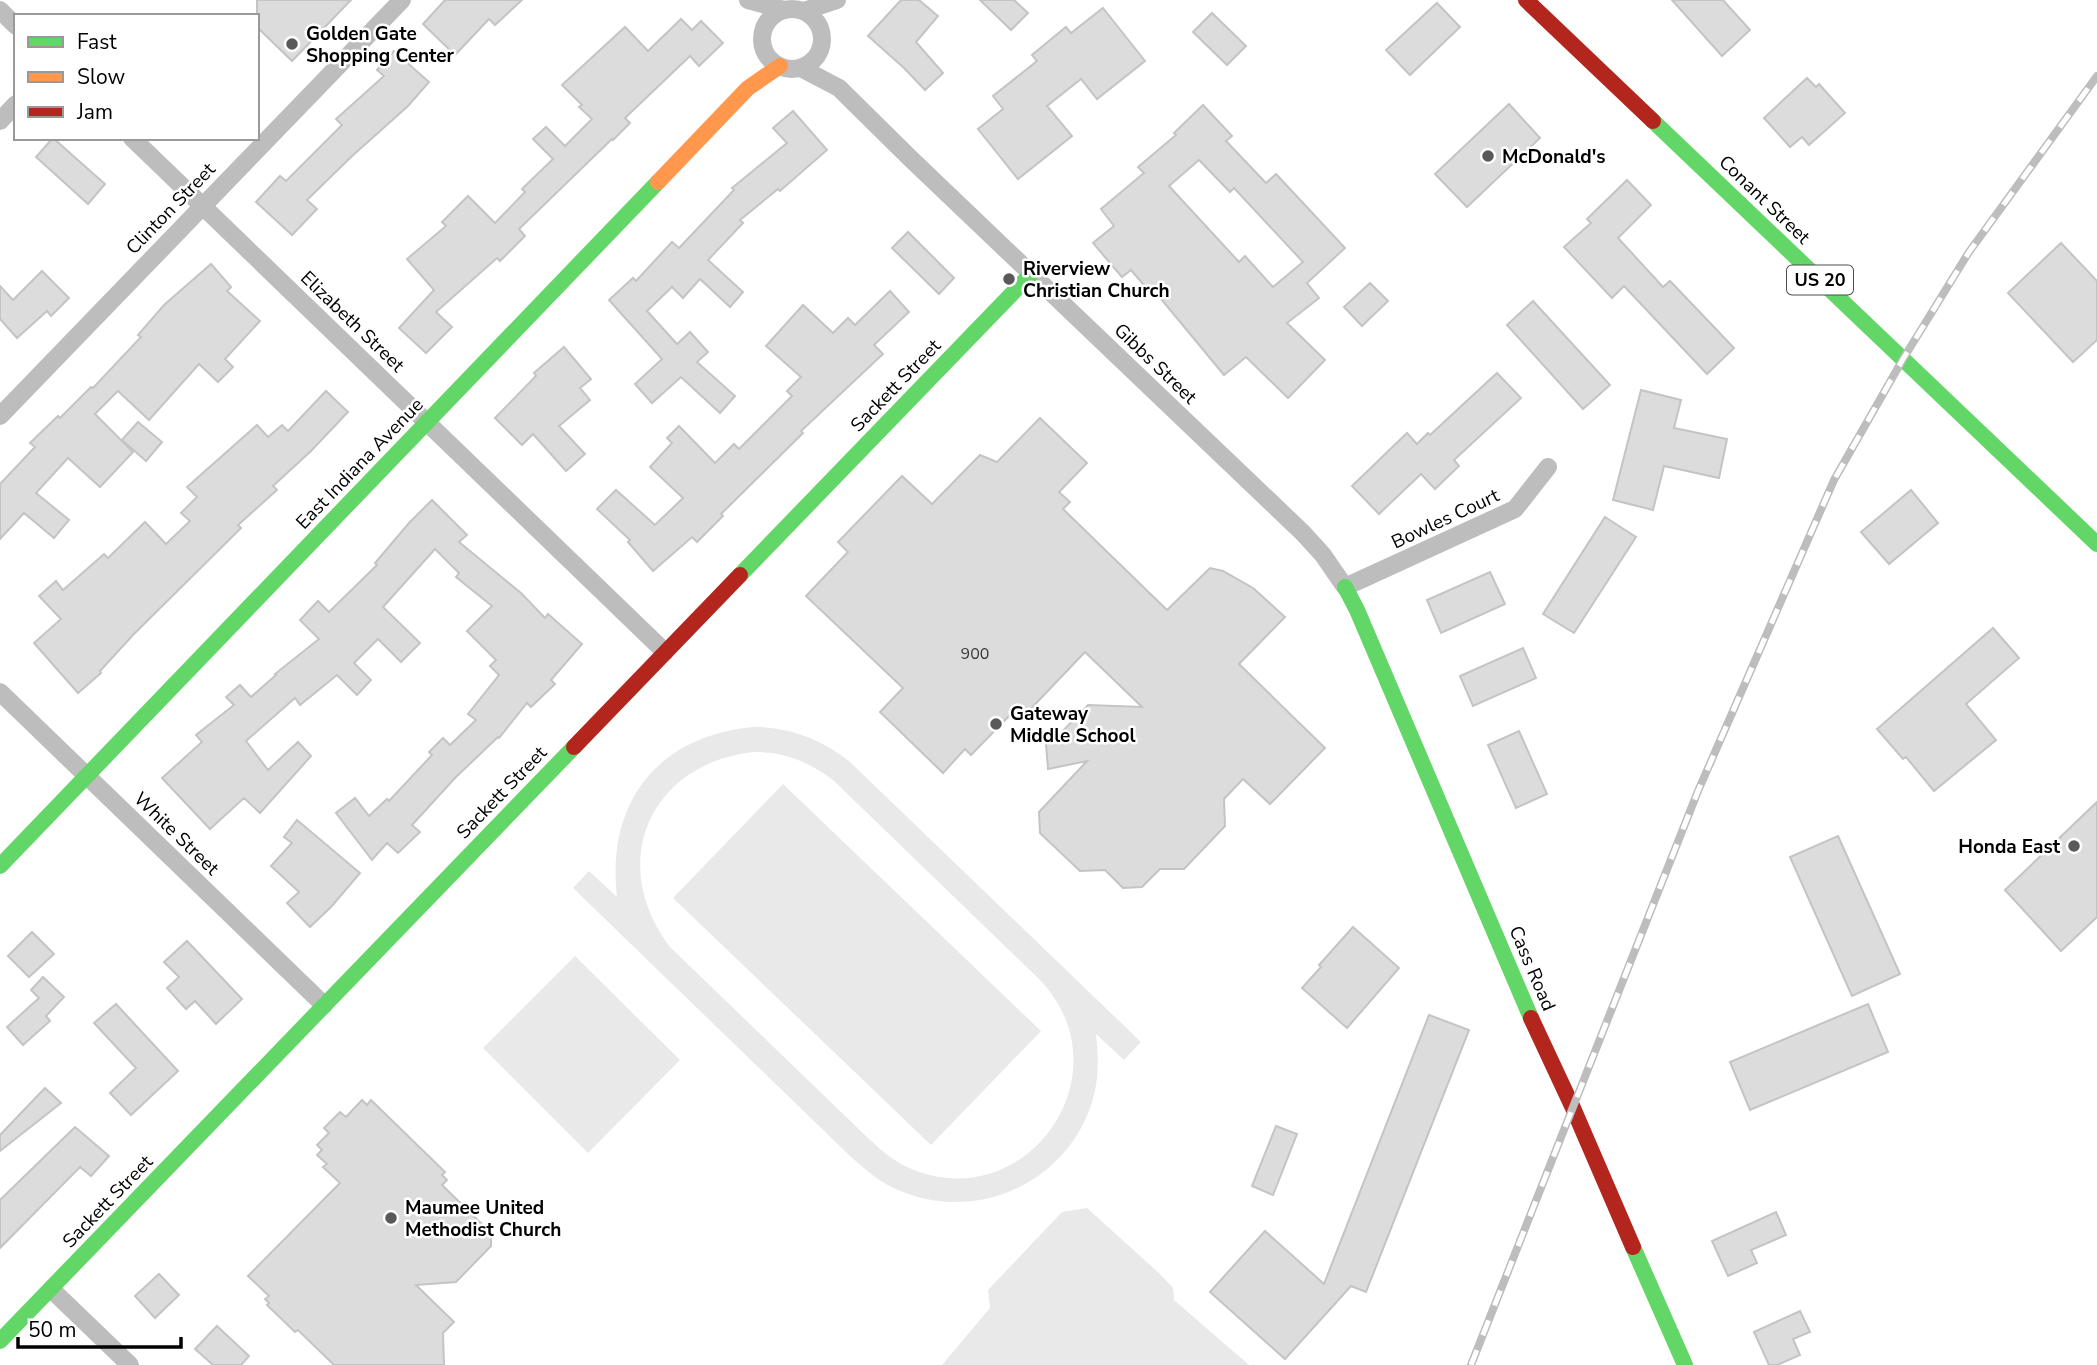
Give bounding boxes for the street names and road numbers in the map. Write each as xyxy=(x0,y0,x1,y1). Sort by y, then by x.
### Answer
street label: Conant Street xyxy=(1713,149,1816,250)
street label: Clinton Street xyxy=(120,157,221,260)
street label: Elizabeth Street xyxy=(295,265,410,378)
road number: US 20 xyxy=(1787,266,1853,294)
street label: Gibbs Street xyxy=(1108,317,1203,410)
street label: Sackett Street xyxy=(845,333,947,438)
street label: East Indiana Avenue xyxy=(290,392,429,535)
street label: Bowles Court xyxy=(1387,482,1504,555)
street label: Sackett Street xyxy=(451,740,553,845)
street label: White Street xyxy=(128,786,225,881)
street label: Cass Road xyxy=(1503,922,1562,1015)
street label: Sackett Street xyxy=(57,1149,159,1254)

